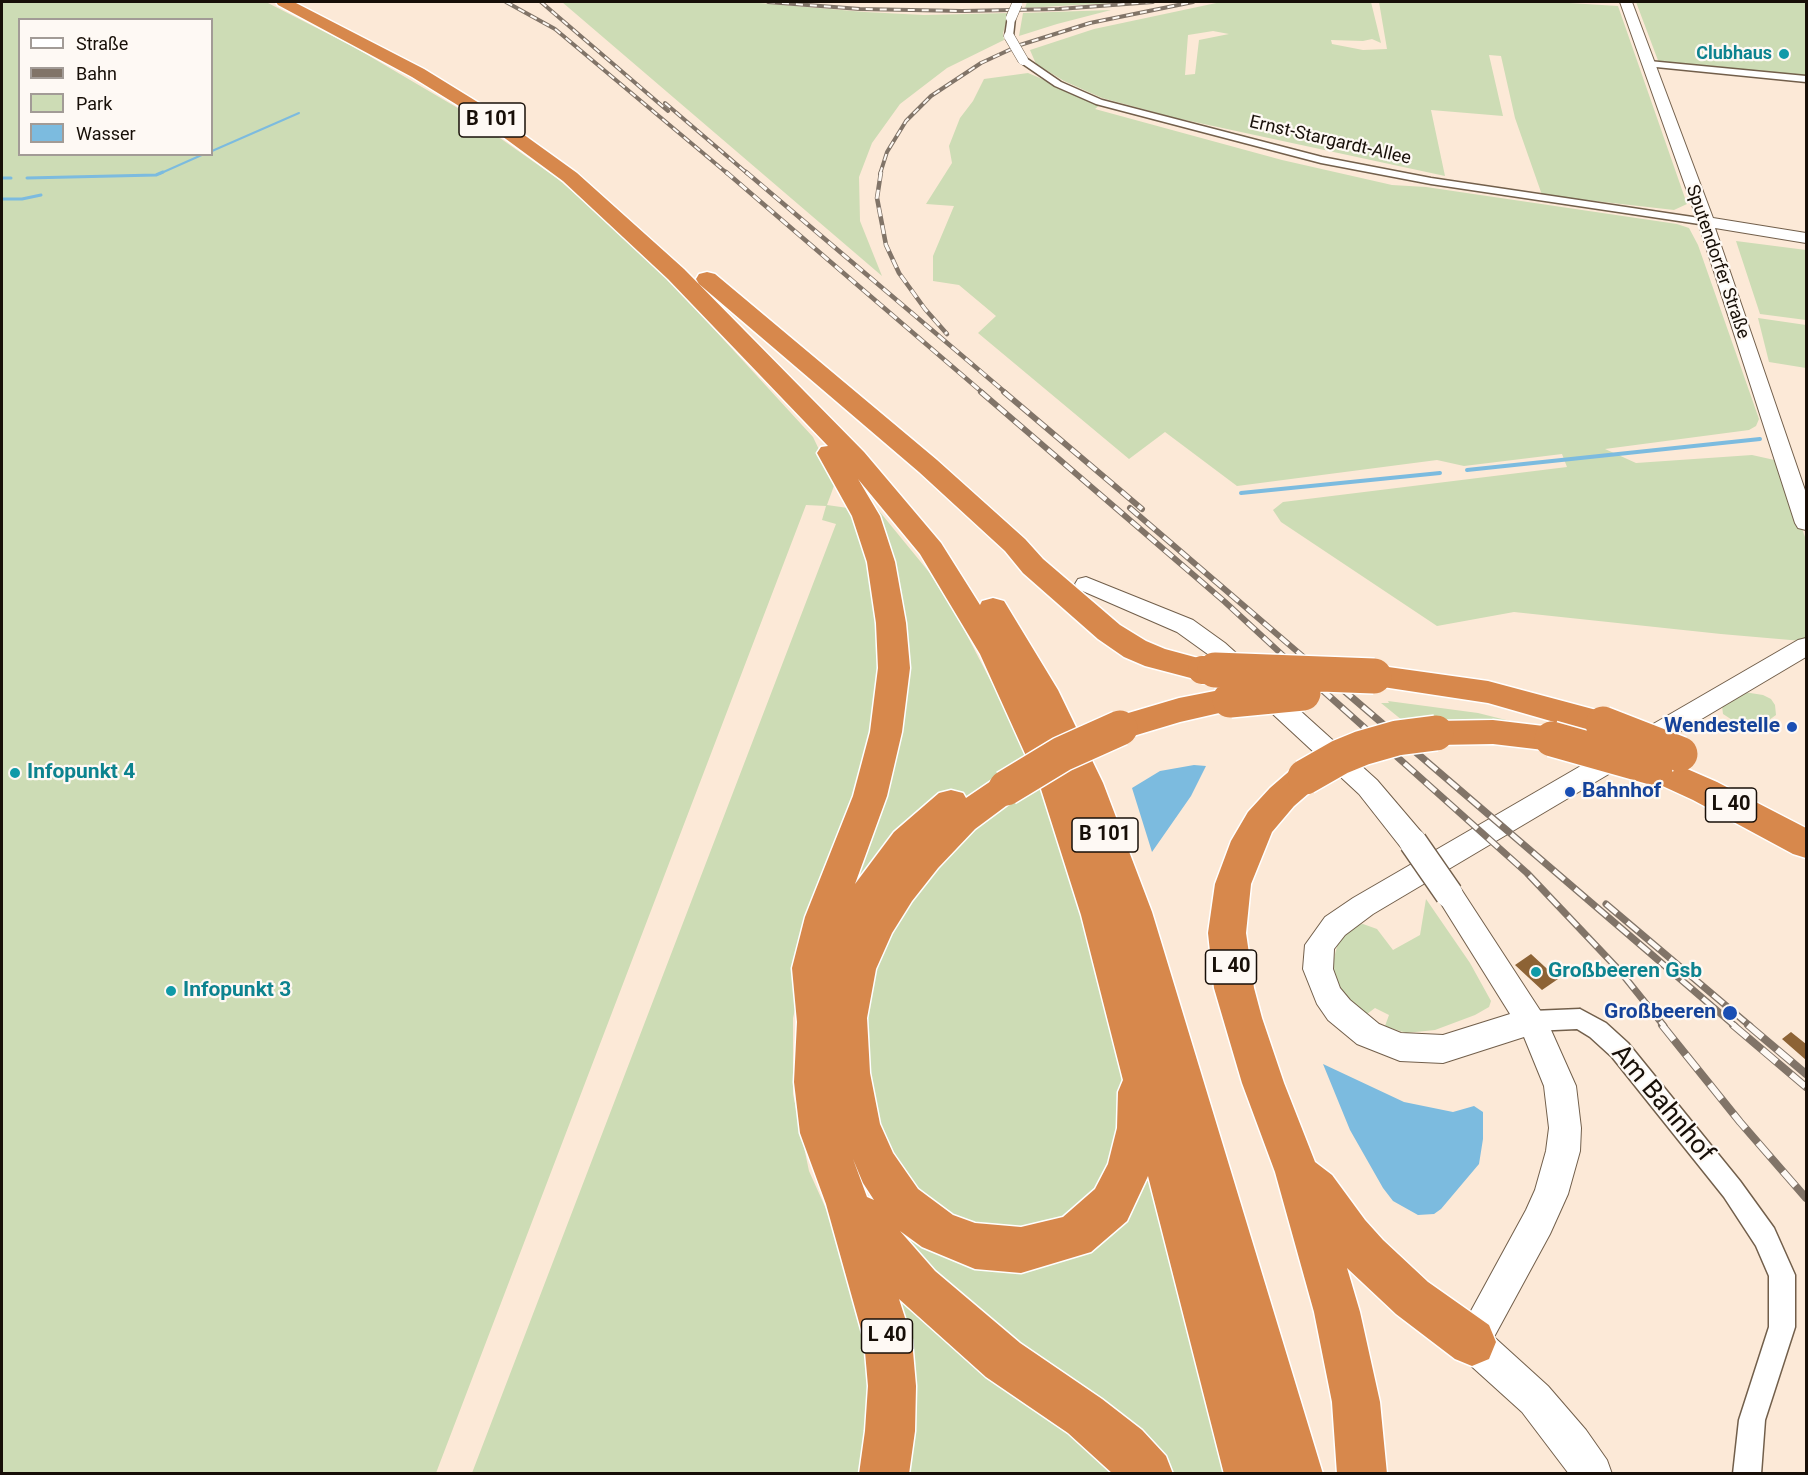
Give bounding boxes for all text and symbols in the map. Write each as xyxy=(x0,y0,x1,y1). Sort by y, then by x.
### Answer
legend xyxy=(18,18,213,156)
text: Straße xyxy=(76,33,128,54)
place label: Clubhaus xyxy=(1696,43,1772,65)
marker: Clubhaus xyxy=(1777,47,1791,61)
text: Bahn xyxy=(76,63,117,84)
text: Park xyxy=(76,93,112,114)
road number: B 101 xyxy=(459,103,525,137)
street label: Ernst-Stargardt-Allee xyxy=(1247,112,1413,170)
text: Wasser xyxy=(76,123,136,144)
street label: Sputendorfer Straße xyxy=(1681,182,1753,342)
place label: Wendestelle xyxy=(1664,714,1780,740)
marker: Wendestelle xyxy=(1785,720,1799,734)
place label: Infopunkt 4 xyxy=(27,760,135,786)
marker: Infopunkt 4 xyxy=(8,766,22,780)
place label: Bahnhof xyxy=(1582,779,1661,805)
marker: Bahnhof xyxy=(1563,785,1577,799)
road number: L 40 xyxy=(1706,788,1756,822)
road number: B 101 xyxy=(1072,818,1138,852)
road number: L 40 xyxy=(1206,950,1256,984)
place label: Großbeeren Gsb xyxy=(1548,959,1702,985)
marker: Großbeeren Gsb xyxy=(1529,965,1543,979)
place label: Infopunkt 3 xyxy=(183,978,291,1004)
marker: Infopunkt 3 xyxy=(164,984,178,998)
place label: Großbeeren xyxy=(1604,1000,1716,1026)
marker: Großbeeren xyxy=(1721,1004,1739,1022)
street label: Am Bahnhof xyxy=(1604,1039,1720,1169)
road number: L 40 xyxy=(862,1319,912,1353)

